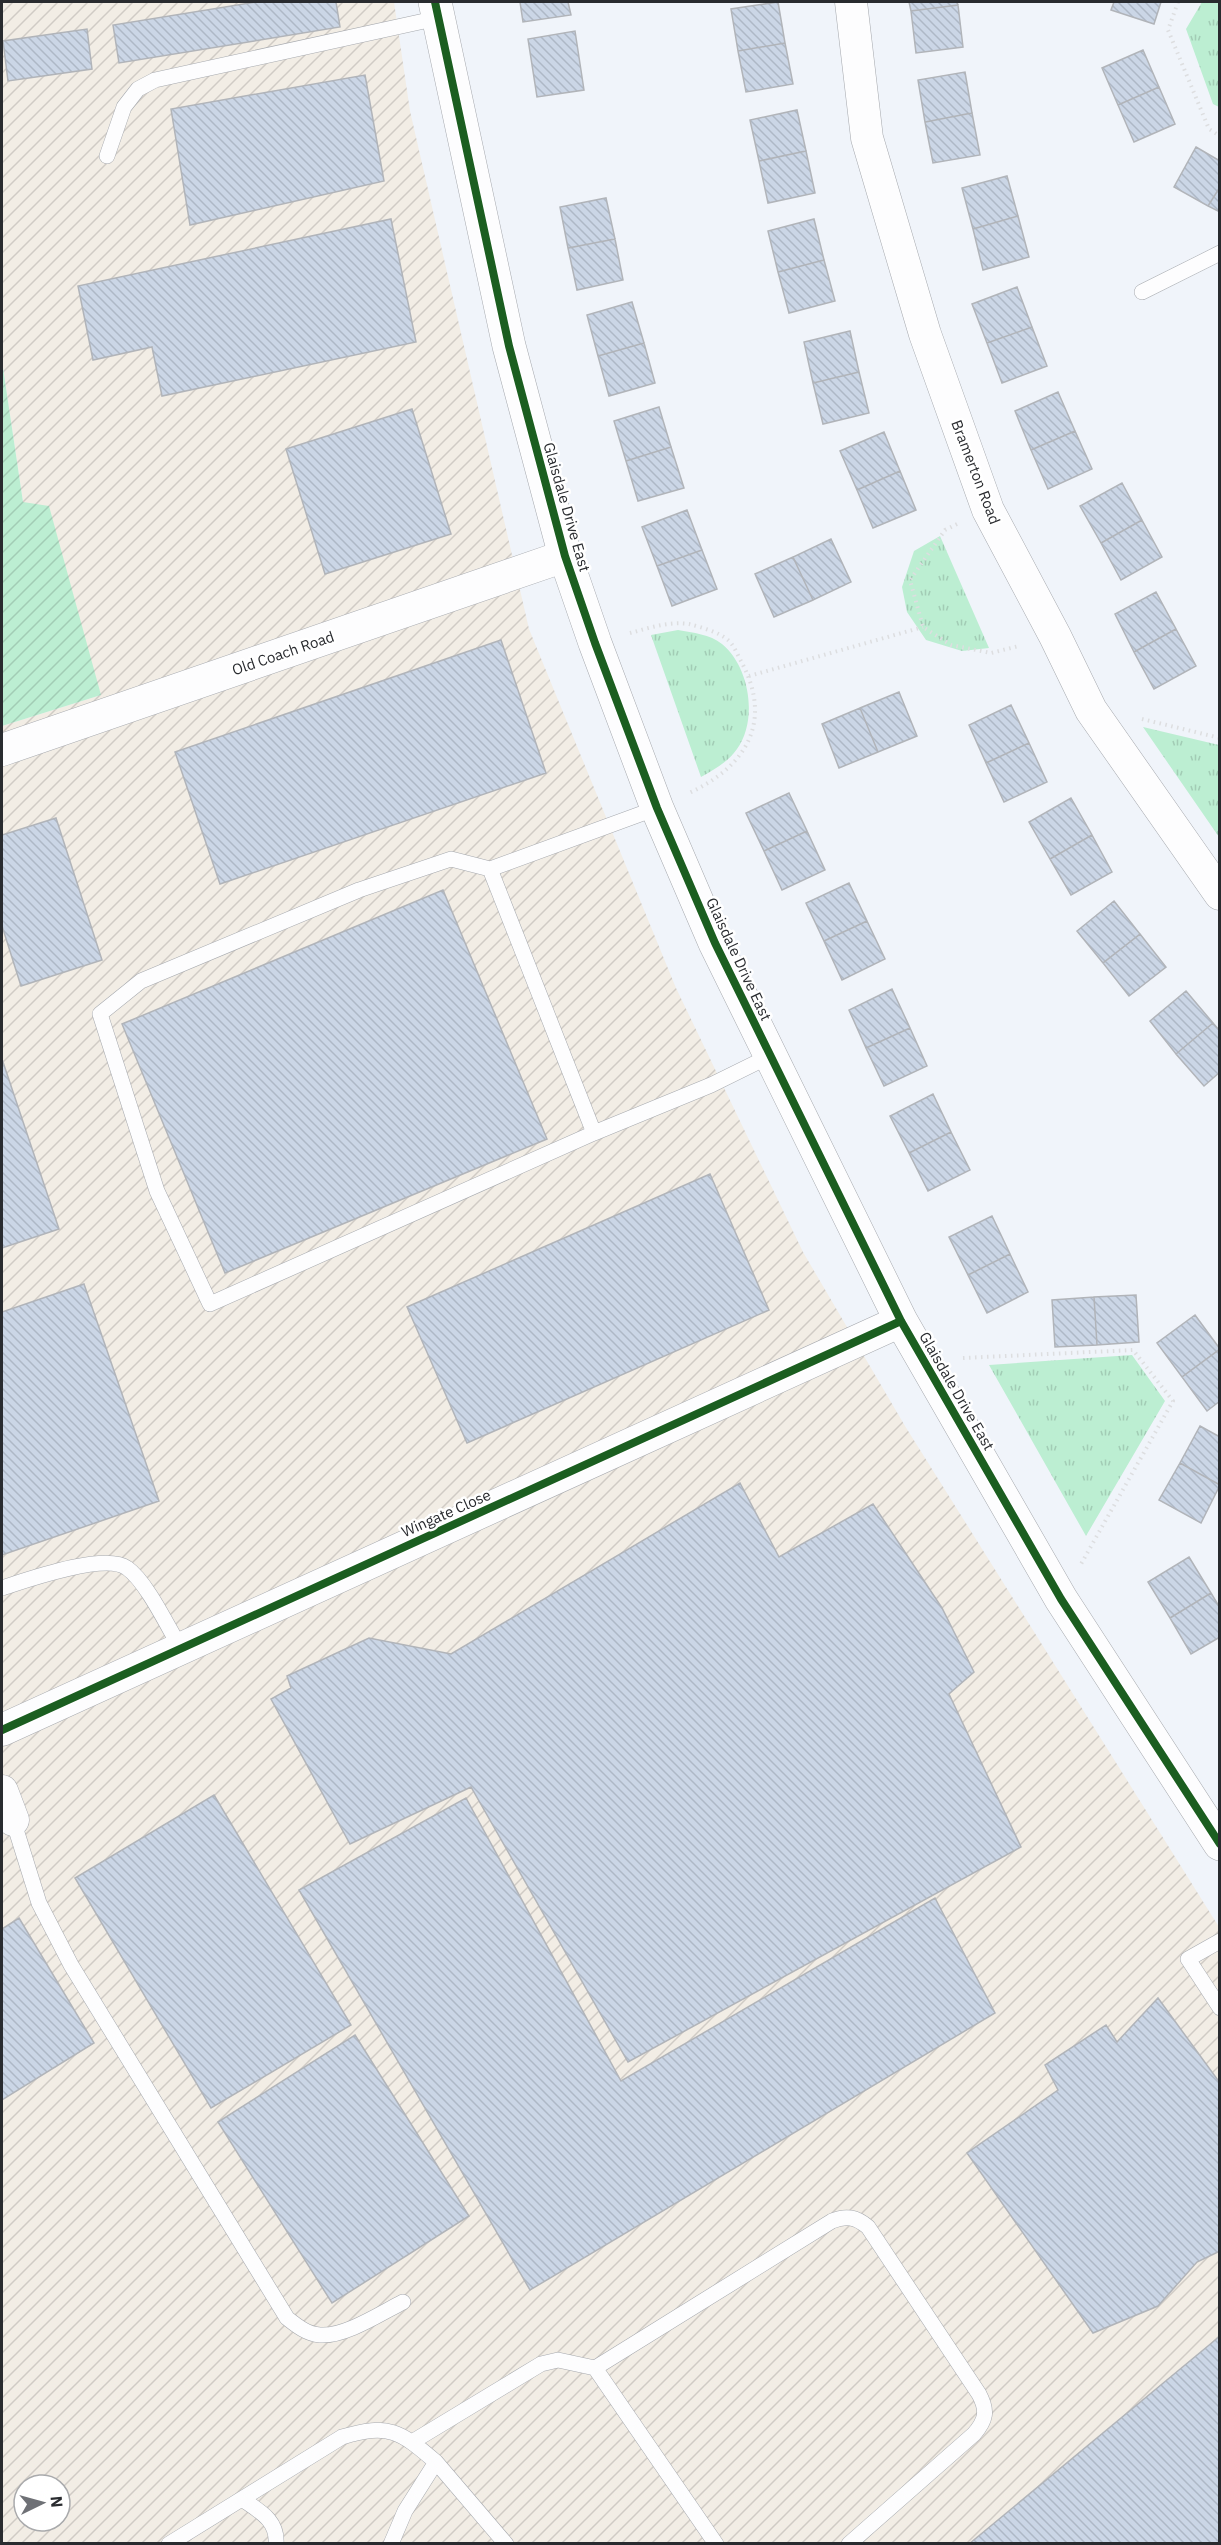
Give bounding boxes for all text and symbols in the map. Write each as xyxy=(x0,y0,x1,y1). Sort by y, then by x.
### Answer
street label: Bramerton Road xyxy=(947,417,1005,527)
street label: Glaisdale Drive East xyxy=(539,440,595,574)
street label: Old Coach Road xyxy=(229,627,337,679)
street label: Glaisdale Drive East xyxy=(702,894,776,1024)
street label: Glaisdale Drive East xyxy=(915,1328,999,1454)
street label: Wingate Close xyxy=(398,1485,494,1541)
north arrow xyxy=(12,2473,72,2533)
text: N xyxy=(46,2495,67,2508)

